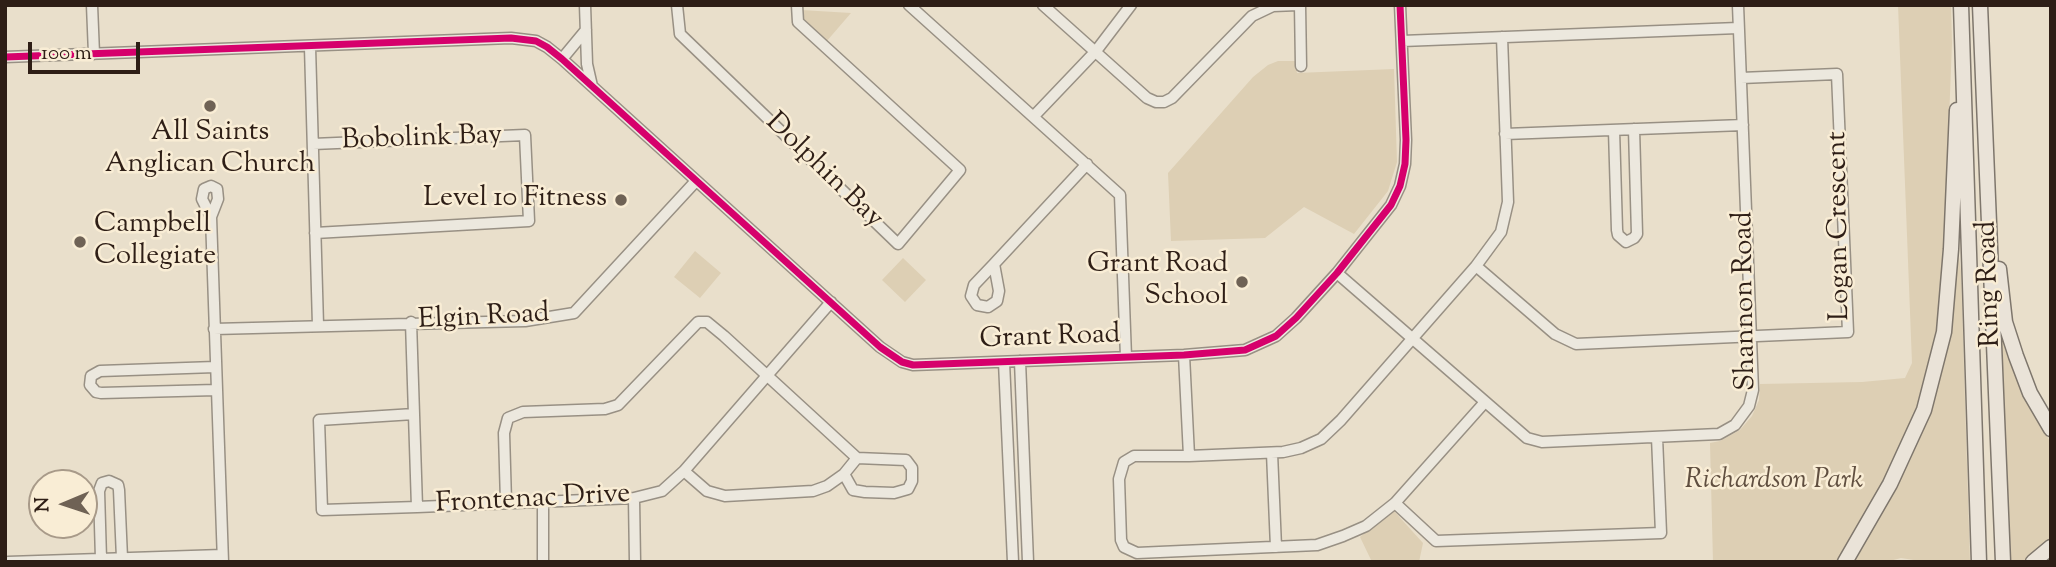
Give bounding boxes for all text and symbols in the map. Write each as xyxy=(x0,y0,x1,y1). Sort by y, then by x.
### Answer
scale bar xyxy=(32,28,144,72)
text: 100 m xyxy=(41,39,92,69)
marker: All Saints Anglican Church xyxy=(202,98,218,114)
street label: Dolphin Bay xyxy=(757,107,889,237)
place label: All Saints Anglican Church xyxy=(105,117,315,183)
street label: Bobolink Bay xyxy=(341,120,503,160)
street label: Logan Crescent xyxy=(1823,131,1859,321)
place label: Level 10 Fitness xyxy=(423,183,607,217)
marker: Level 10 Fitness xyxy=(613,192,629,208)
place label: Campbell Collegiate xyxy=(94,209,216,275)
street label: Shannon Road xyxy=(1729,211,1765,391)
street label: Ring Road xyxy=(1972,220,2010,348)
marker: Campbell Collegiate xyxy=(72,234,88,250)
place label: Grant Road School xyxy=(1087,249,1228,315)
marker: Grant Road School xyxy=(1234,274,1250,290)
street label: Elgin Road xyxy=(417,299,551,339)
street label: Grant Road xyxy=(979,320,1121,358)
park label: Richardson Park xyxy=(1685,465,1863,499)
north arrow xyxy=(28,469,98,539)
street label: Frontenac Drive xyxy=(435,479,631,523)
text: N xyxy=(30,497,57,513)

